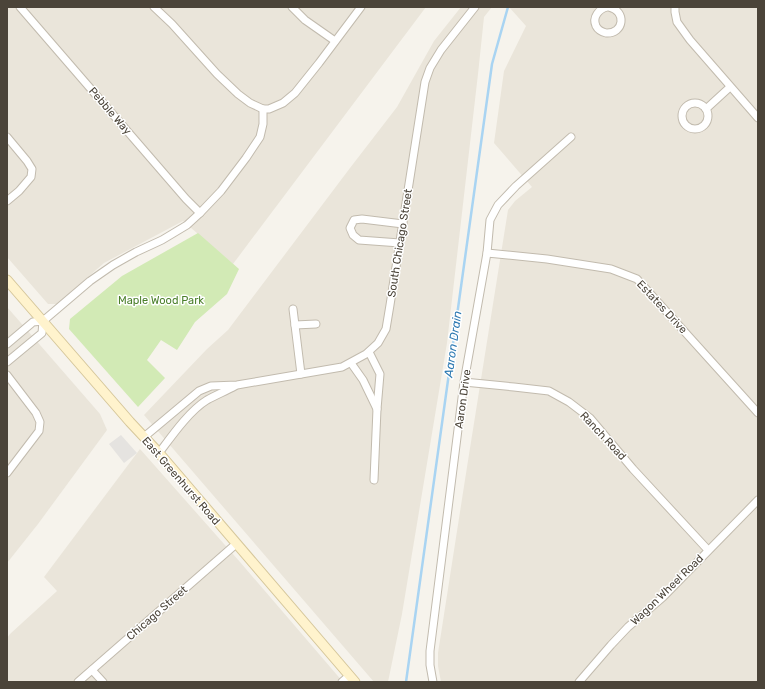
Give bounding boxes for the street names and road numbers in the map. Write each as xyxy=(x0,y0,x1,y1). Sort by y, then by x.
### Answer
street label: Pebble Way xyxy=(86,85,134,137)
street label: South Chicago Street xyxy=(385,187,415,298)
street label: Estates Drive xyxy=(634,278,690,336)
street label: Aaron Drive xyxy=(452,369,474,429)
street label: Ranch Road xyxy=(577,409,629,463)
street label: East Greenhurst Road xyxy=(139,434,223,528)
street label: Wagon Wheel Road xyxy=(628,552,706,628)
street label: Chicago Street xyxy=(124,583,191,643)

